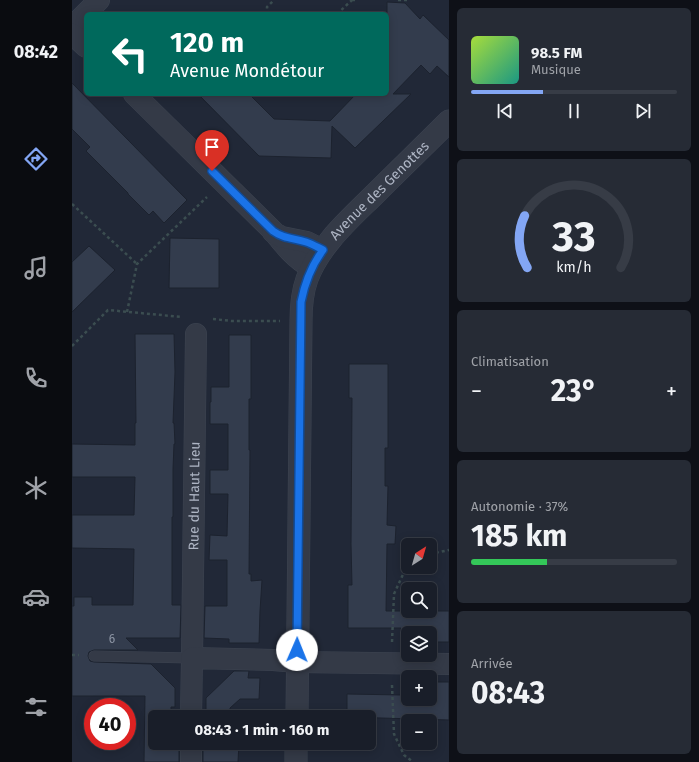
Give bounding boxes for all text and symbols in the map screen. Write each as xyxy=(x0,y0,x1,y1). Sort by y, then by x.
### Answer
text: 120 m xyxy=(170,26,244,59)
icon: left xyxy=(104,28,156,80)
text: 08:42 xyxy=(14,41,58,63)
text: 98.5 FM xyxy=(531,44,582,62)
text: Avenue Mondétour xyxy=(170,60,324,82)
text: Musique xyxy=(531,62,581,77)
icon: previous xyxy=(494,100,516,122)
icon: pause xyxy=(563,100,585,122)
icon: next xyxy=(632,100,654,122)
pin xyxy=(195,130,229,171)
icon: arrive xyxy=(201,136,223,158)
street label: Avenue des Genottes xyxy=(326,137,433,244)
icon: directions xyxy=(22,145,50,173)
text: 33 xyxy=(551,212,596,262)
icon: music xyxy=(22,254,50,282)
text: km/h xyxy=(556,259,592,276)
text: Climatisation xyxy=(471,354,549,369)
icon: phone xyxy=(22,364,50,392)
text: 23° xyxy=(551,373,597,409)
text: − xyxy=(471,378,482,405)
text: + xyxy=(666,378,677,405)
street label: Rue du Haut Lieu xyxy=(185,441,204,551)
icon: climate xyxy=(22,474,50,502)
text: Autonomie · 37% xyxy=(471,499,568,514)
text: 185 km xyxy=(471,518,567,554)
north arrow xyxy=(401,538,437,574)
map controls xyxy=(401,538,437,750)
button: search xyxy=(401,582,437,618)
icon: car xyxy=(22,583,50,611)
button: layers xyxy=(401,626,437,662)
position arrow xyxy=(276,629,318,671)
house number: 6 xyxy=(109,632,115,646)
text: Arrivée xyxy=(471,656,513,671)
button: + xyxy=(401,670,437,706)
text: 08:43 xyxy=(471,675,545,711)
icon: filters xyxy=(22,693,50,721)
speed limit sign: 40 xyxy=(84,698,136,750)
button: − xyxy=(401,714,437,750)
text: 08:43 · 1 min · 160 m xyxy=(195,721,329,739)

